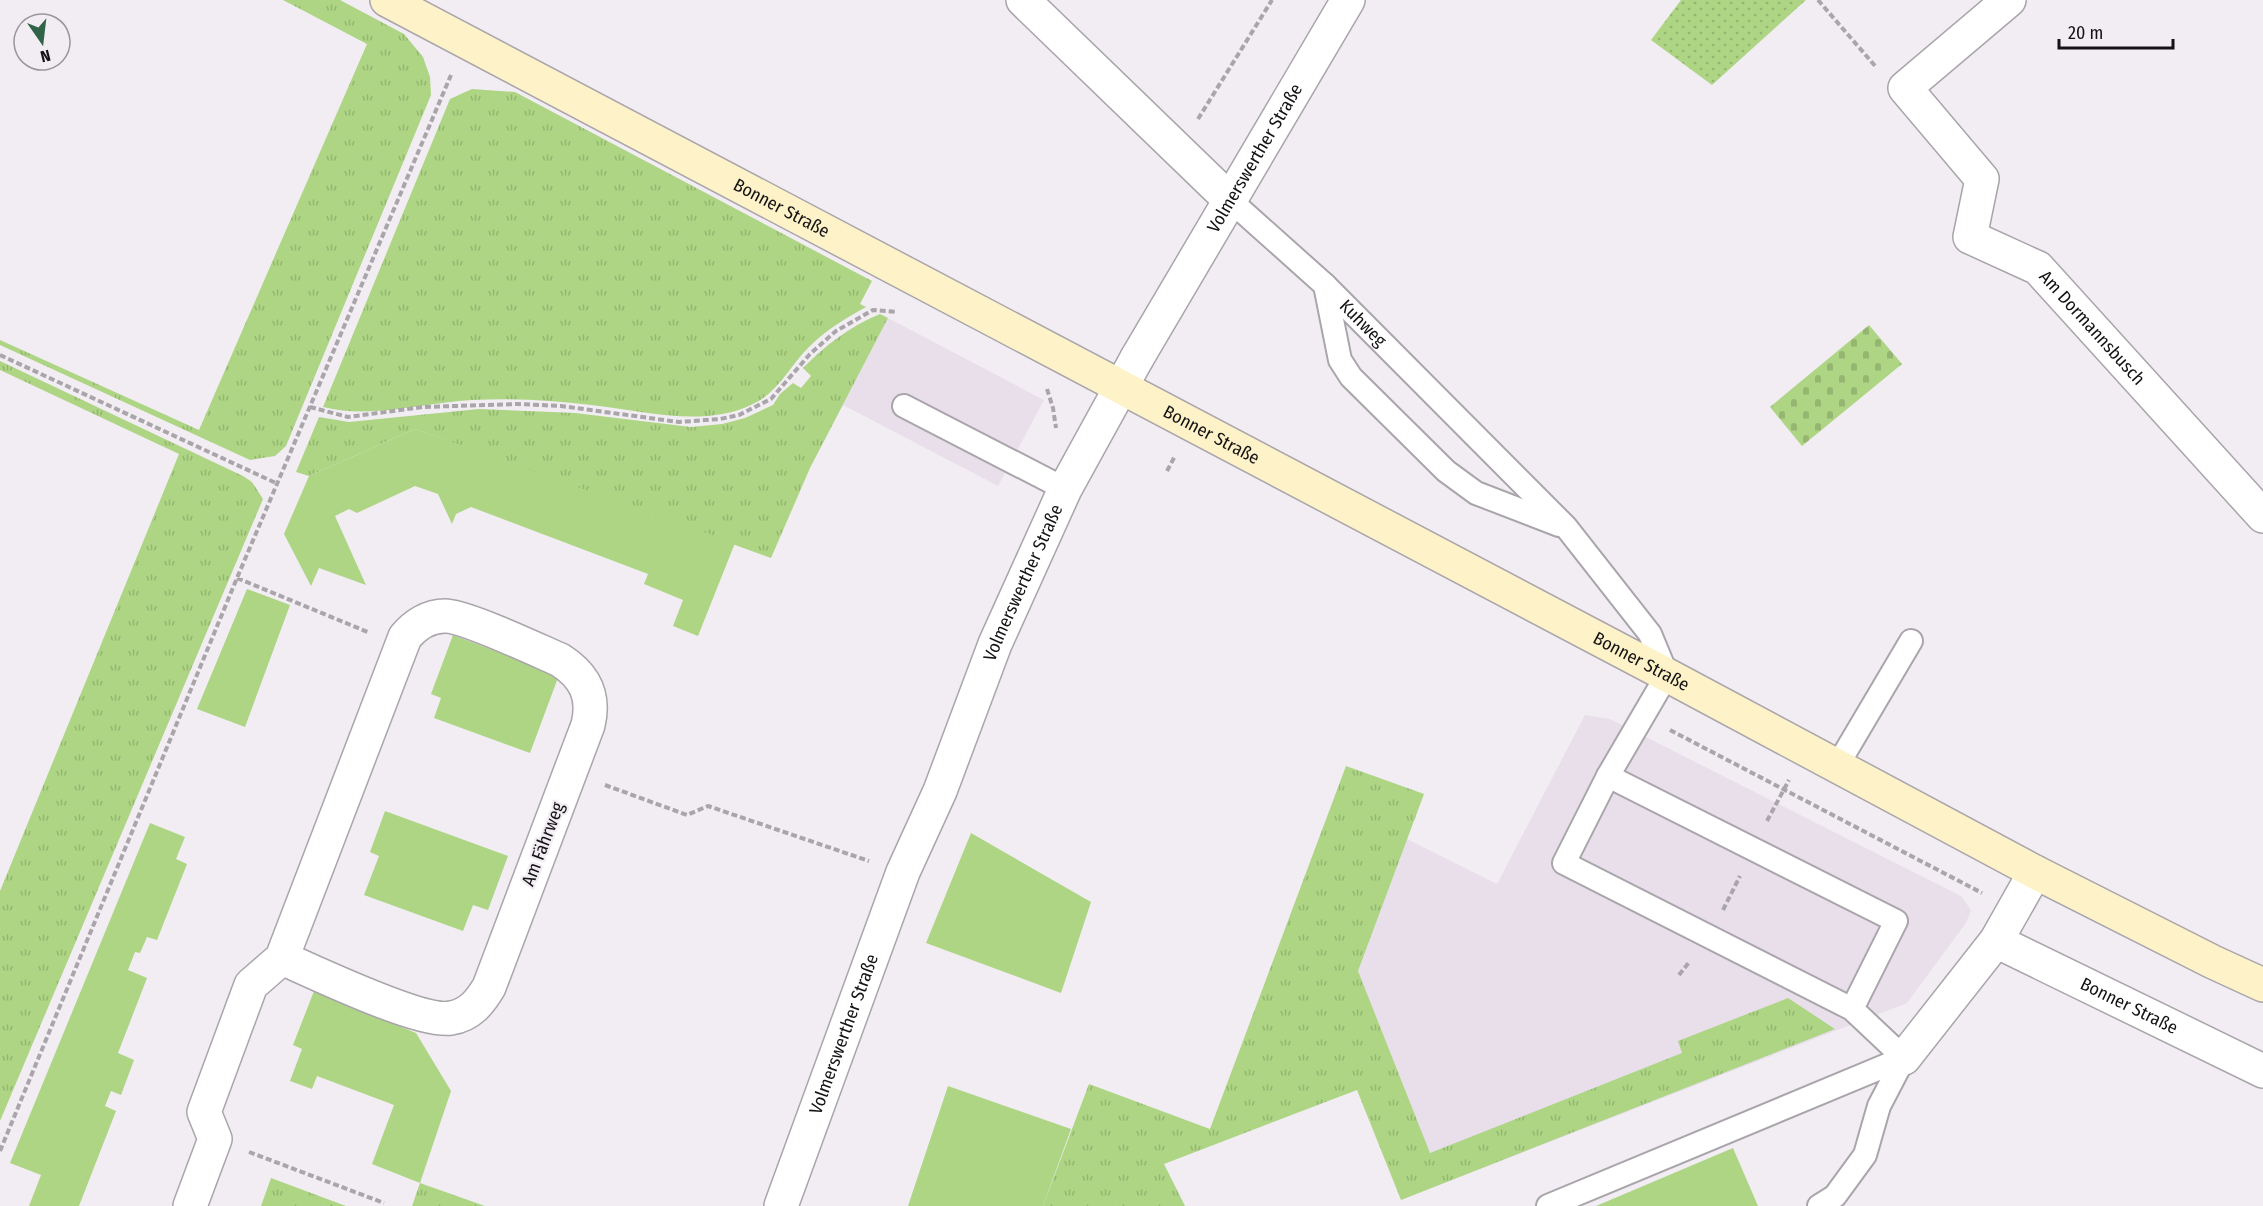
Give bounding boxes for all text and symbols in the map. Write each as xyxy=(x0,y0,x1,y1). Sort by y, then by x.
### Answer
north arrow xyxy=(12,12,72,72)
scale bar xyxy=(2059,12,2173,50)
text: 20 m xyxy=(2068,22,2103,44)
text: N xyxy=(39,46,52,66)
street label: Volmerswerther Straße xyxy=(1202,80,1307,237)
street label: Bonner Straße xyxy=(730,174,833,242)
street label: Am Dormannsbusch xyxy=(2035,266,2150,390)
street label: Kuhweg xyxy=(1335,295,1392,352)
street label: Bonner Straße xyxy=(1160,400,1263,469)
street label: Volmerswerther Straße xyxy=(979,501,1068,664)
street label: Bonner Straße xyxy=(1589,627,1693,696)
street label: Am Fährweg xyxy=(517,798,569,889)
street label: Volmerswerther Straße xyxy=(804,951,883,1117)
street label: Bonner Straße xyxy=(2077,973,2181,1039)

